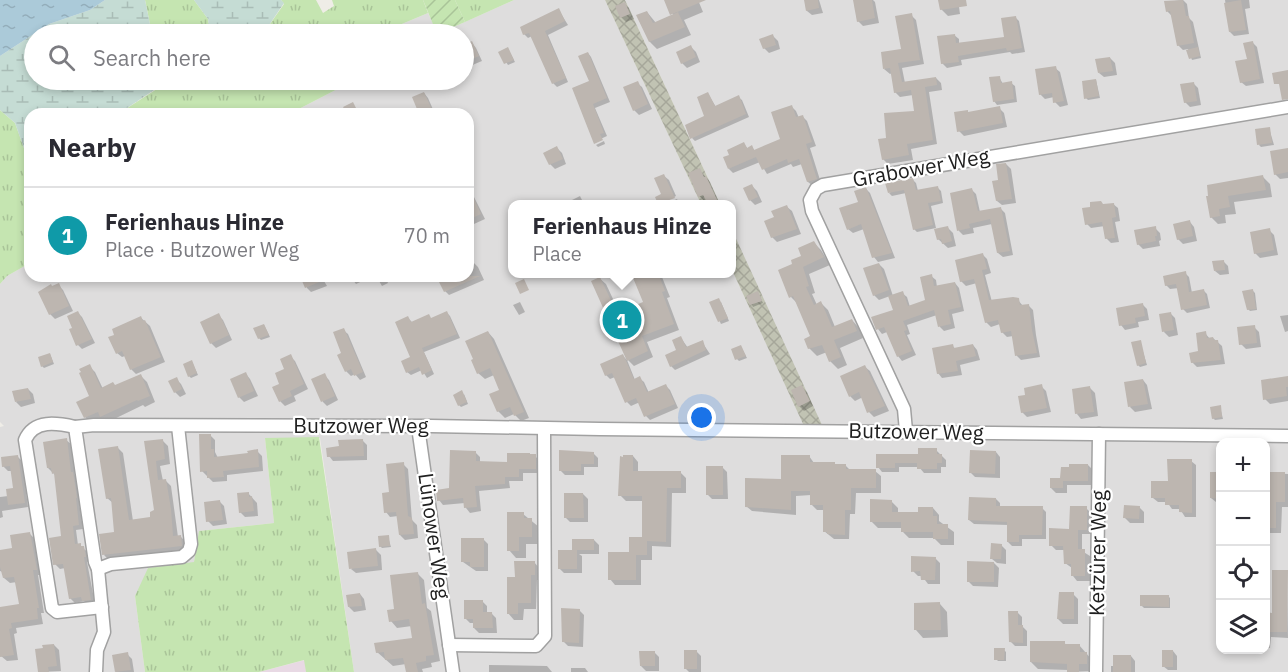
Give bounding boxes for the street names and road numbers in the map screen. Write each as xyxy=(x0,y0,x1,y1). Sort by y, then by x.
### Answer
street label: Grabower Weg xyxy=(850,141,991,193)
street label: Butzower Weg xyxy=(293,411,429,439)
street label: Butzower Weg xyxy=(848,416,984,446)
street label: Lünower Weg xyxy=(412,471,458,601)
street label: Ketzürer Weg xyxy=(1082,490,1112,616)

